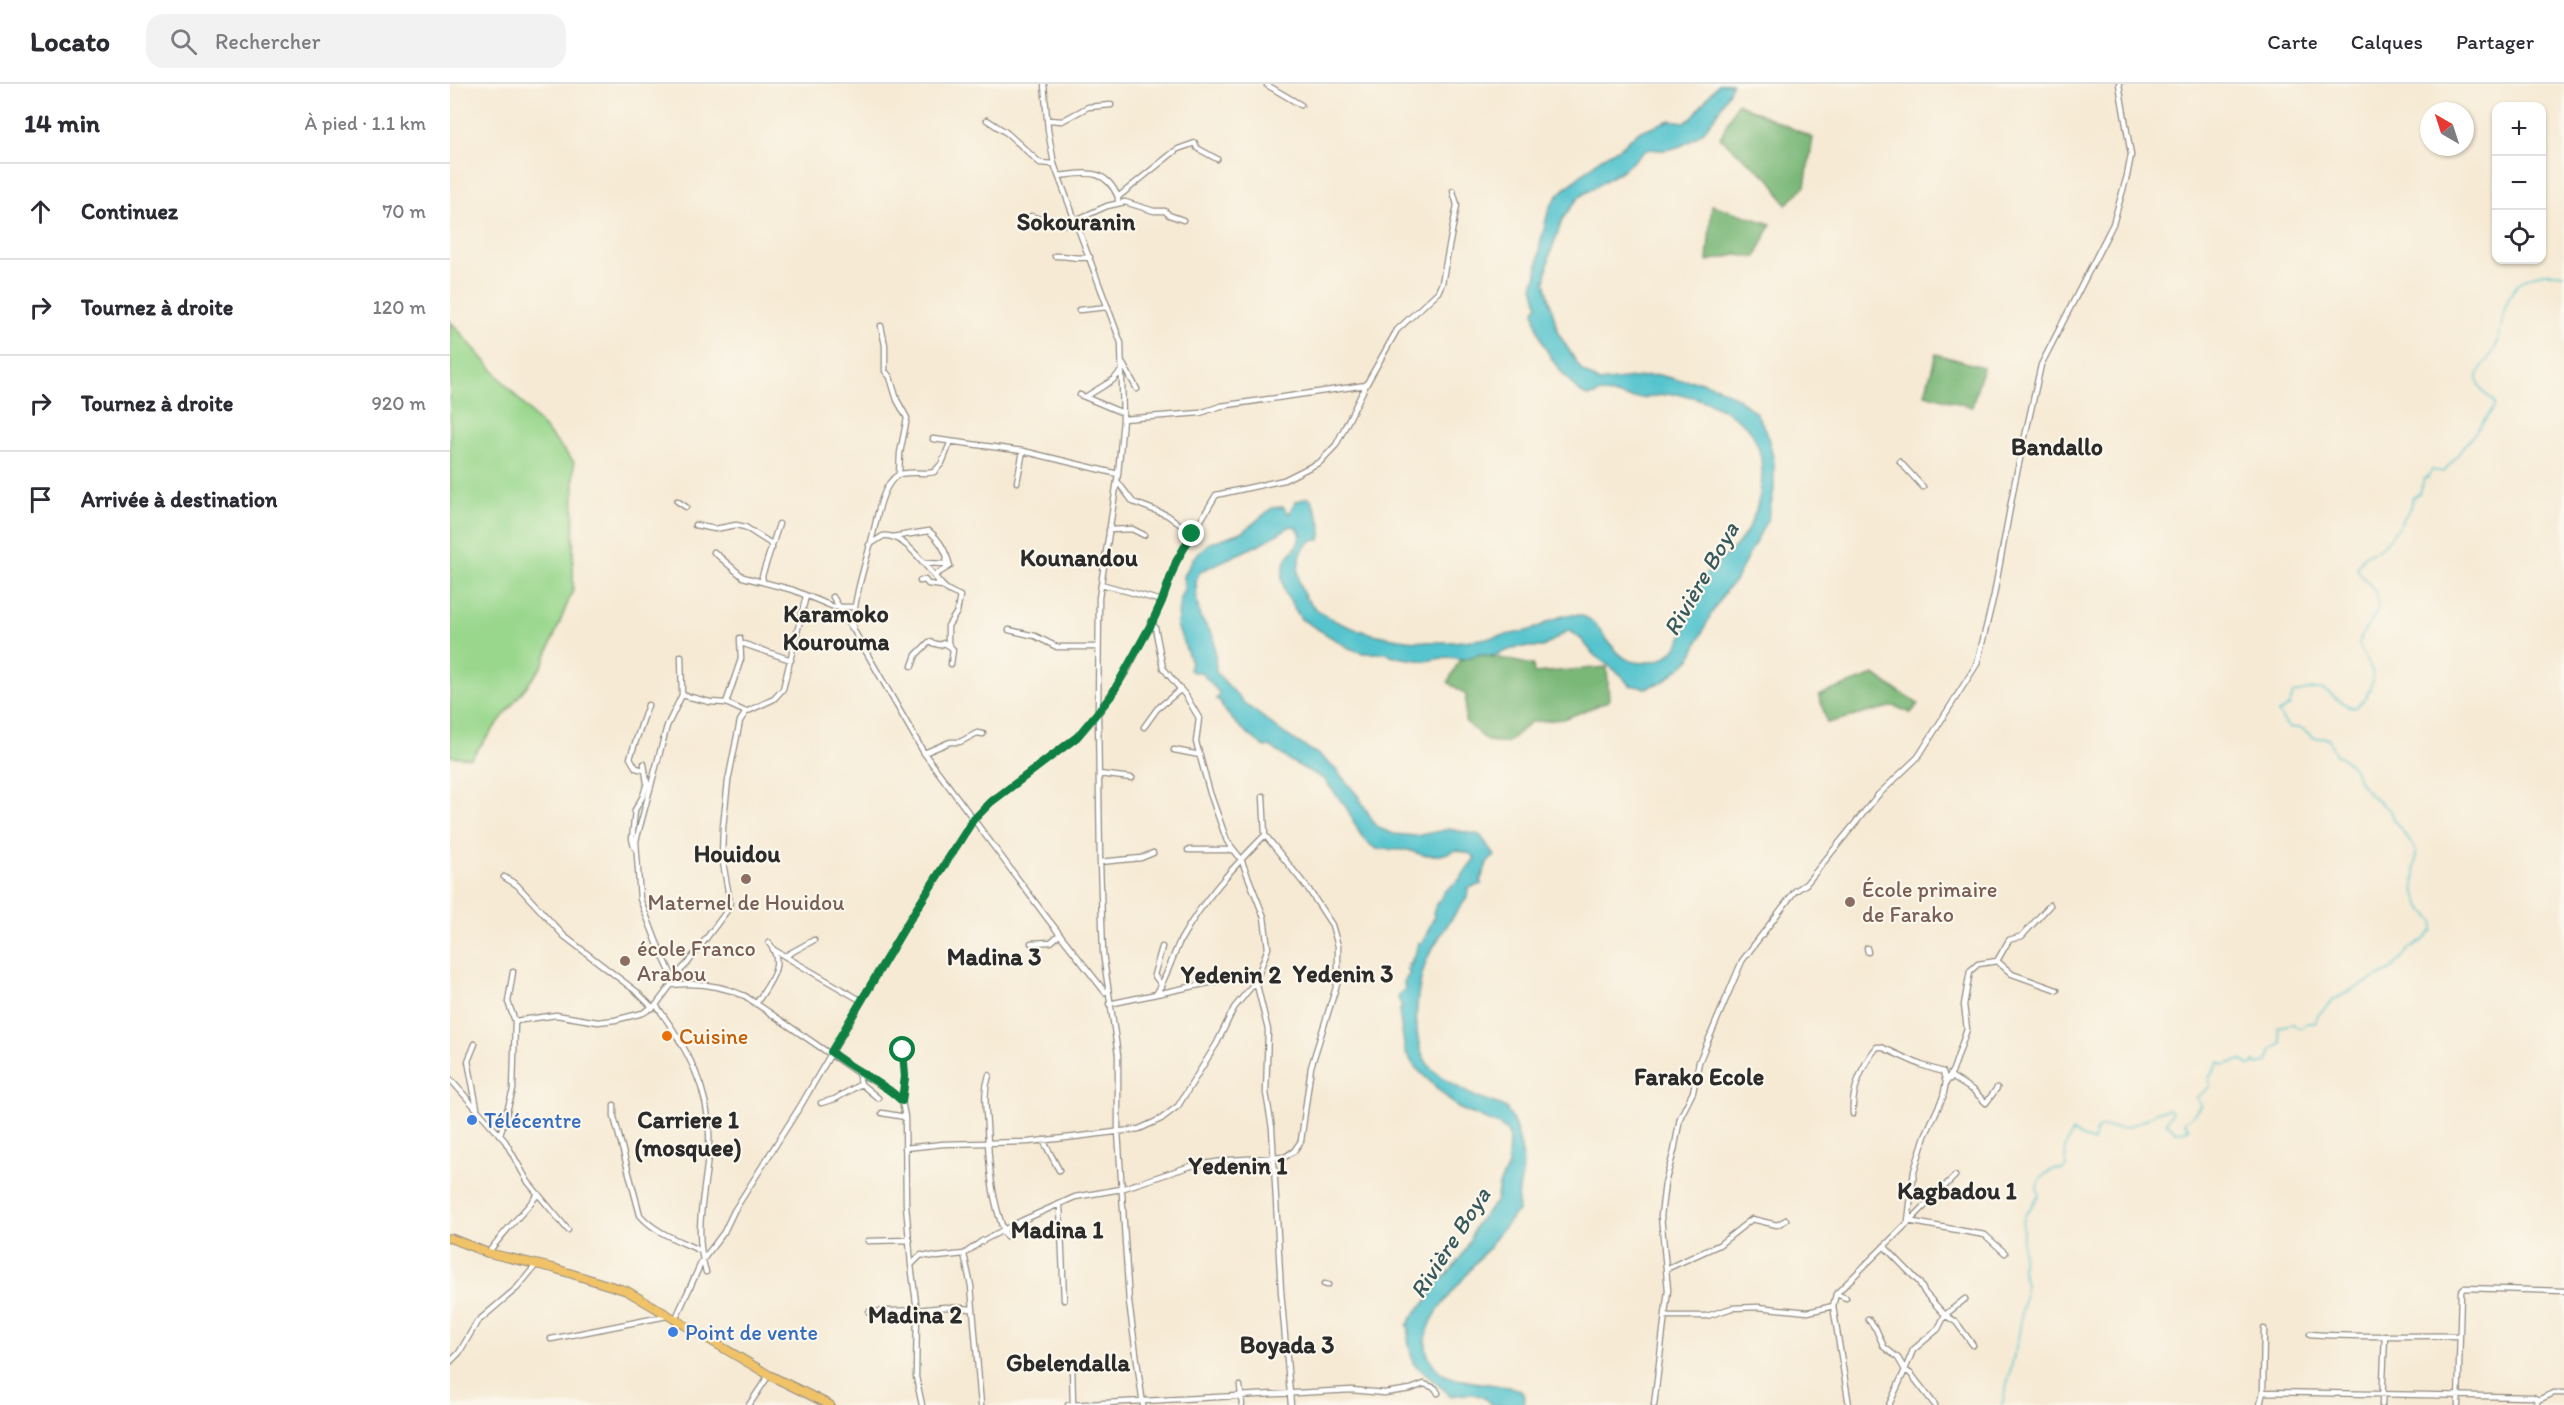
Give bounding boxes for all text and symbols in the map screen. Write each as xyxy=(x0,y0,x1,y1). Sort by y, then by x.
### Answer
search box xyxy=(146,14,566,68)
text: Locato xyxy=(30,24,110,58)
icon: search xyxy=(167,25,200,58)
text: Rechercher xyxy=(215,28,320,55)
text: Carte xyxy=(2267,29,2318,54)
text: Calques xyxy=(2351,29,2423,54)
text: Partager xyxy=(2456,29,2534,54)
north arrow xyxy=(2420,102,2474,156)
map controls xyxy=(2492,102,2546,264)
button: + xyxy=(2492,102,2546,156)
text: 14 min xyxy=(24,107,100,139)
text: À pied · 1.1 km xyxy=(305,111,426,135)
button: − xyxy=(2492,156,2546,210)
icon: ahead xyxy=(24,195,57,228)
text: Continuez xyxy=(81,198,178,225)
text: 70 m xyxy=(382,199,426,223)
district label: Sokouranin xyxy=(1017,207,1136,236)
button: locate xyxy=(2492,210,2546,264)
icon: right xyxy=(24,291,57,324)
text: Tournez à droite xyxy=(81,294,233,321)
text: 120 m xyxy=(373,295,426,319)
icon: right xyxy=(24,387,57,420)
text: Tournez à droite xyxy=(81,390,233,417)
text: 920 m xyxy=(371,391,426,415)
district label: Bandallo xyxy=(2011,432,2103,461)
icon: arrive xyxy=(24,483,57,516)
text: Arrivée à destination xyxy=(81,486,277,513)
water label: Rivière Boya xyxy=(1656,516,1745,641)
route end xyxy=(1178,520,1204,546)
district label: Kounandou xyxy=(1020,543,1139,572)
district label: Karamoko Kourouma xyxy=(783,599,890,656)
district label: Houidou xyxy=(694,839,781,868)
marker: Maternel de Houidou xyxy=(739,872,753,886)
place label: École primaire de Farako xyxy=(1862,876,1997,928)
place label: Maternel de Houidou xyxy=(648,889,844,916)
marker: École primaire de Farako xyxy=(1843,895,1857,909)
place label: école Franco Arabou xyxy=(637,935,756,987)
district label: Madina 3 xyxy=(947,942,1041,971)
marker: école Franco Arabou xyxy=(618,954,632,968)
district label: Yedenin 3 xyxy=(1292,959,1393,988)
district label: Yedenin 2 xyxy=(1180,960,1282,989)
place label: Cuisine xyxy=(679,1023,748,1050)
marker: Cuisine xyxy=(660,1029,674,1043)
route start xyxy=(889,1036,915,1062)
district label: Farako Ecole xyxy=(1634,1062,1764,1091)
district label: Carriere 1 (mosquee) xyxy=(634,1105,742,1163)
place label: Télécentre xyxy=(484,1107,581,1134)
marker: Télécentre xyxy=(465,1113,479,1127)
district label: Yedenin 1 xyxy=(1188,1151,1288,1180)
district label: Kagbadou 1 xyxy=(1897,1176,2018,1206)
water label: Rivière Boya xyxy=(1403,1181,1497,1304)
district label: Madina 1 xyxy=(1011,1215,1104,1244)
district label: Madina 2 xyxy=(868,1300,962,1329)
place label: Point de vente xyxy=(685,1319,818,1346)
marker: Point de vente xyxy=(666,1325,680,1339)
district label: Boyada 3 xyxy=(1240,1330,1334,1360)
district label: Gbelendalla xyxy=(1006,1348,1131,1377)

